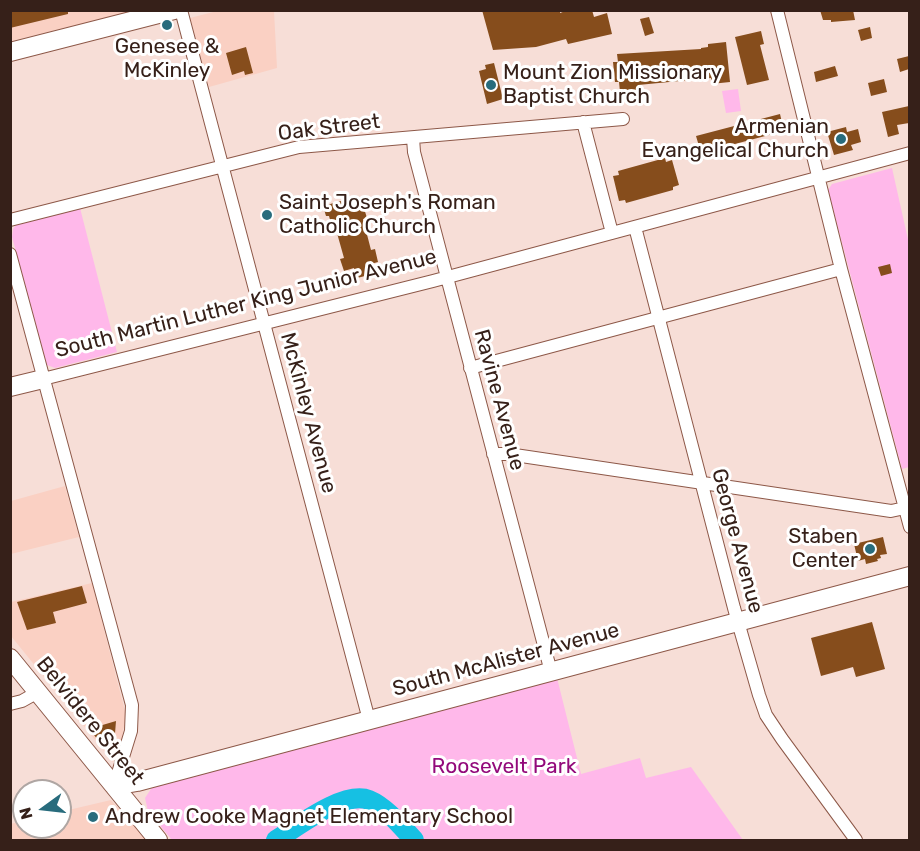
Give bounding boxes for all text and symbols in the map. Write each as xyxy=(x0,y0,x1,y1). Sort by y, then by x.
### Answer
marker: Genesee & McKinley xyxy=(160,18,174,32)
place label: Genesee & McKinley xyxy=(115,34,219,84)
place label: Mount Zion Missionary Baptist Church xyxy=(503,60,722,110)
marker: Mount Zion Missionary Baptist Church xyxy=(484,78,498,92)
street label: Oak Street xyxy=(277,109,381,147)
place label: Armenian Evangelical Church xyxy=(642,114,829,164)
marker: Armenian Evangelical Church xyxy=(834,132,848,146)
place label: Saint Joseph's Roman Catholic Church xyxy=(279,190,496,240)
marker: Saint Joseph's Roman Catholic Church xyxy=(260,208,274,222)
street label: South Martin Luther King Junior Avenue xyxy=(53,244,439,364)
street label: Ravine Avenue xyxy=(468,327,530,473)
street label: McKinley Avenue xyxy=(274,330,342,496)
street label: George Avenue xyxy=(706,466,768,616)
place label: Staben Center xyxy=(788,524,858,574)
marker: Staben Center xyxy=(863,542,877,556)
street label: South McAlister Avenue xyxy=(390,618,622,702)
street label: Belvidere Street xyxy=(31,652,149,790)
park label: Roosevelt Park xyxy=(432,754,576,780)
north arrow xyxy=(12,779,72,839)
place label: Andrew Cooke Magnet Elementary School xyxy=(105,804,513,830)
text: N xyxy=(15,805,37,821)
marker: Andrew Cooke Magnet Elementary School xyxy=(86,810,100,824)

